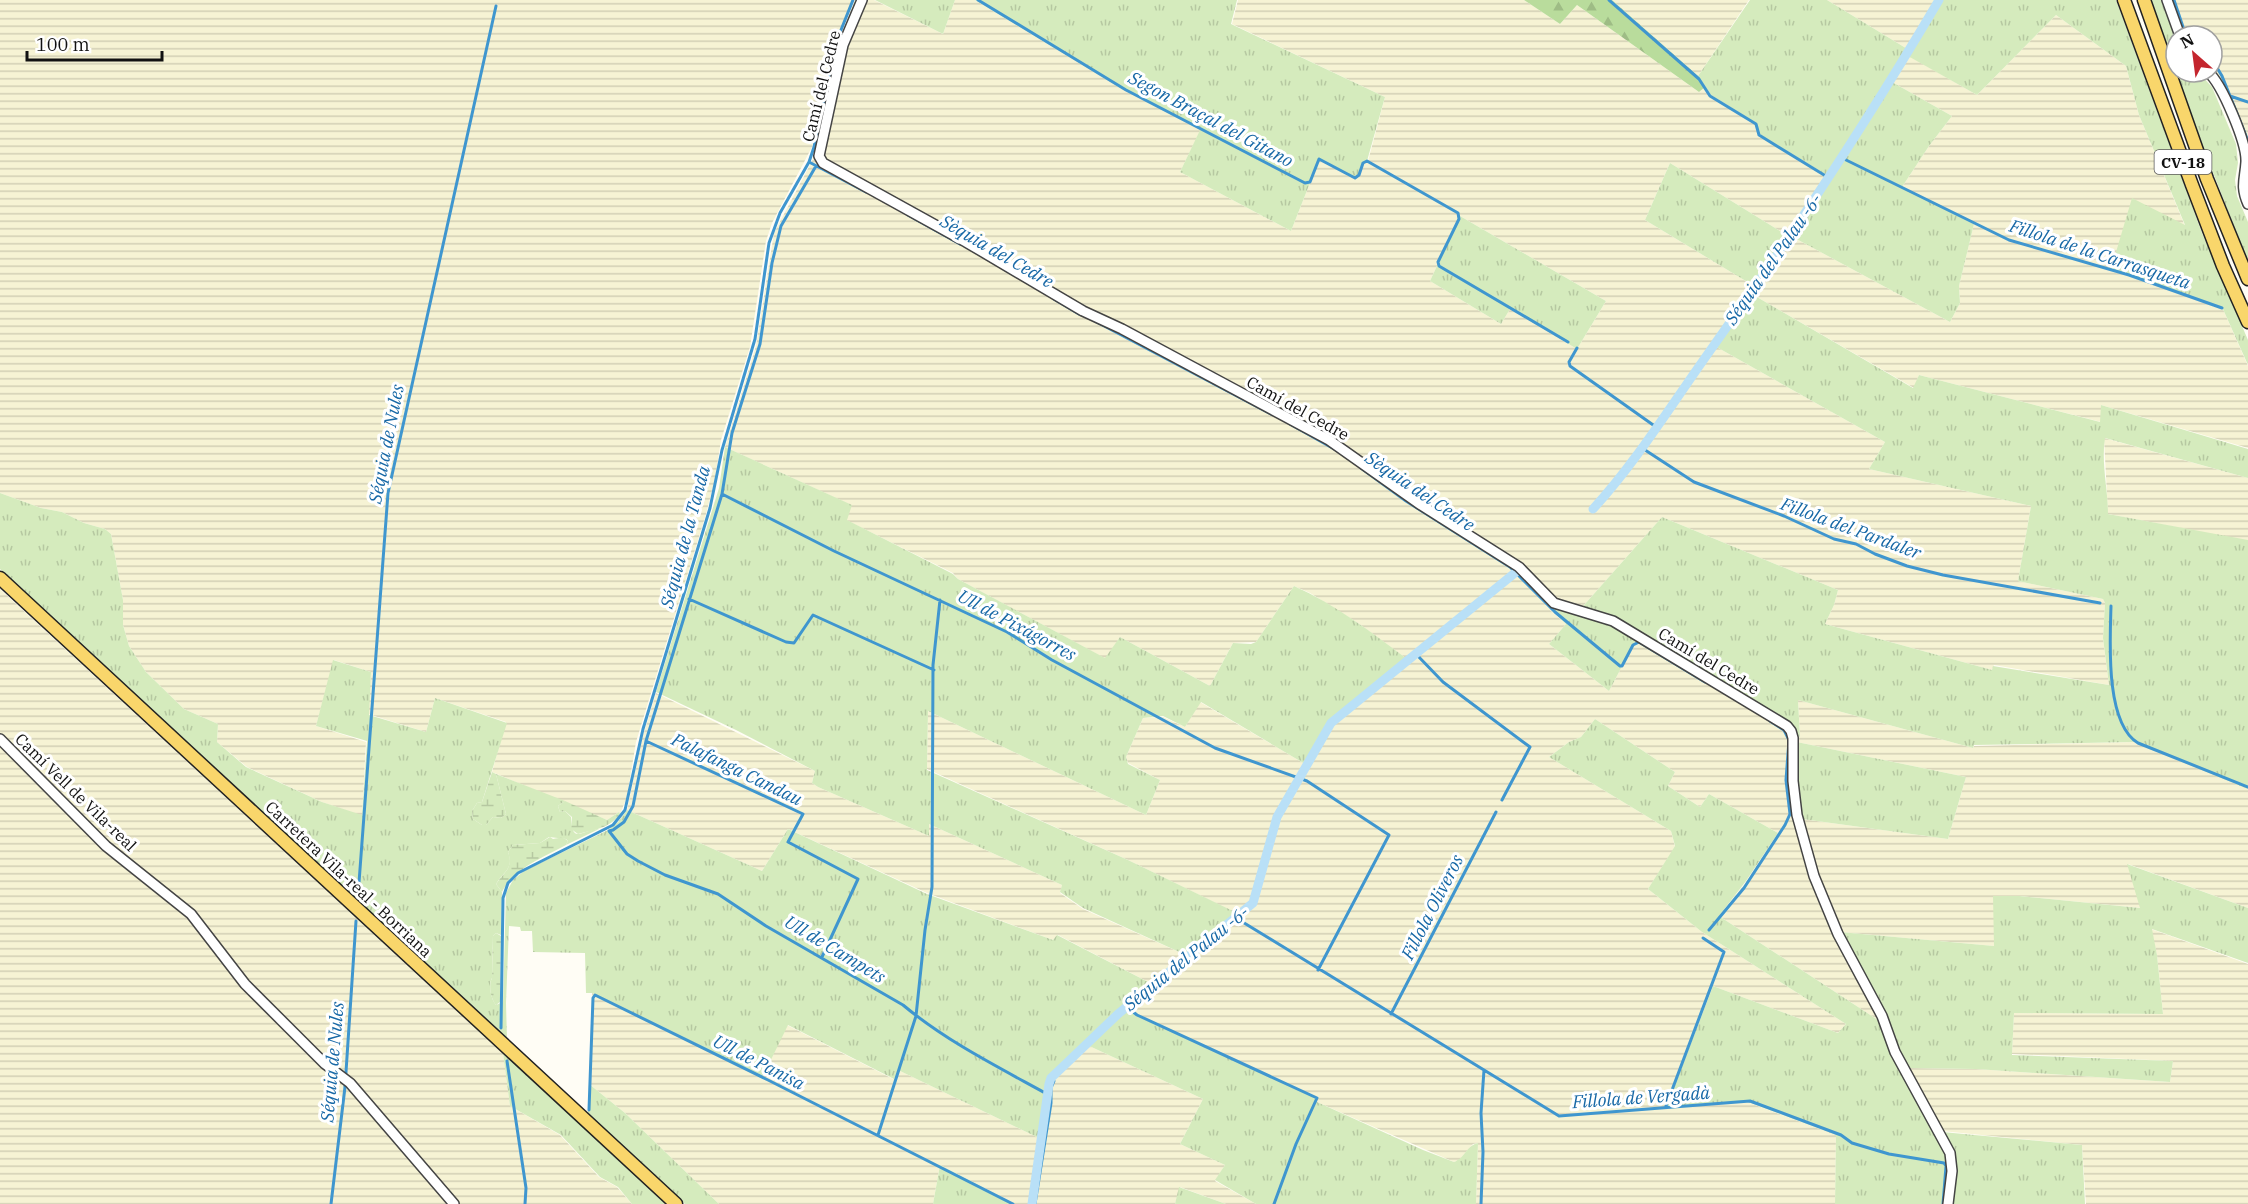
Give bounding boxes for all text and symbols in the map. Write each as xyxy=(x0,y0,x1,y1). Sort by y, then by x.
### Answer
scale bar xyxy=(27,24,162,62)
north arrow xyxy=(2164,24,2224,84)
street label: Camí del Cedre xyxy=(797,28,845,144)
text: N xyxy=(2177,29,2197,53)
text: 100 m xyxy=(36,33,90,56)
water label: Segon Braçal del Gitano xyxy=(1124,65,1297,172)
road number: CV-18 xyxy=(2154,150,2212,174)
water label: Séquia del Palau -6- xyxy=(1719,189,1827,330)
water label: Sèquia del Cedre xyxy=(935,209,1058,293)
water label: Fillola de la Carrasqueta xyxy=(2006,214,2194,294)
street label: Camí del Cedre xyxy=(1243,372,1353,444)
water label: Séquia de Nules xyxy=(363,382,409,506)
water label: Sèquia del Cedre xyxy=(1360,445,1479,536)
water label: Séquia de la Tanda xyxy=(655,463,715,612)
water label: Fillola del Pardaler xyxy=(1777,492,1925,564)
water label: Ull de Pixágorres xyxy=(954,584,1080,666)
street label: Camí del Cedre xyxy=(1655,623,1763,699)
water label: Palafanga Candau xyxy=(667,727,807,811)
street label: Camí Vell de Vila-real xyxy=(11,729,141,855)
street label: Carretera Vila-real - Borriana xyxy=(262,797,437,962)
water label: Fillola Oliveros xyxy=(1395,850,1468,964)
water label: Séquia del Palau -6- xyxy=(1118,900,1253,1016)
water label: Ull de Campets xyxy=(780,910,890,988)
water label: Séquia de Nules xyxy=(315,1001,349,1124)
water label: Ull de Panisa xyxy=(709,1029,809,1095)
water label: Fillola de Vergadà xyxy=(1570,1081,1711,1113)

